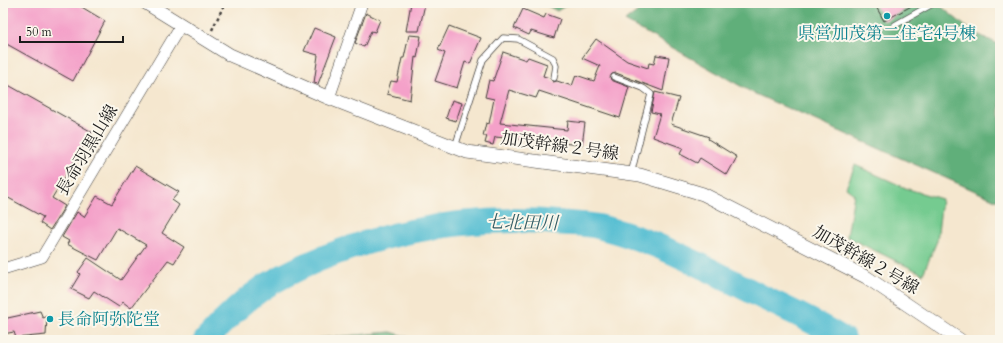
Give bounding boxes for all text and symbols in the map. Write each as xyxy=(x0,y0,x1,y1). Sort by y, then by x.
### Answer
marker: 県営加茂第二住宅4号棟 xyxy=(882,11,892,21)
scale bar xyxy=(20,18,123,44)
place label: 県営加茂第二住宅4号棟 xyxy=(798,22,976,45)
text: 50 m xyxy=(26,24,53,40)
street label: 長命羽黒山線 xyxy=(51,100,123,200)
street label: 加茂幹線２号線 xyxy=(499,126,621,166)
water label: 七北田川 xyxy=(486,210,560,236)
street label: 加茂幹線２号線 xyxy=(809,220,923,300)
place label: 長命阿弥陀堂 xyxy=(58,308,160,331)
marker: 長命阿弥陀堂 xyxy=(45,314,55,324)

